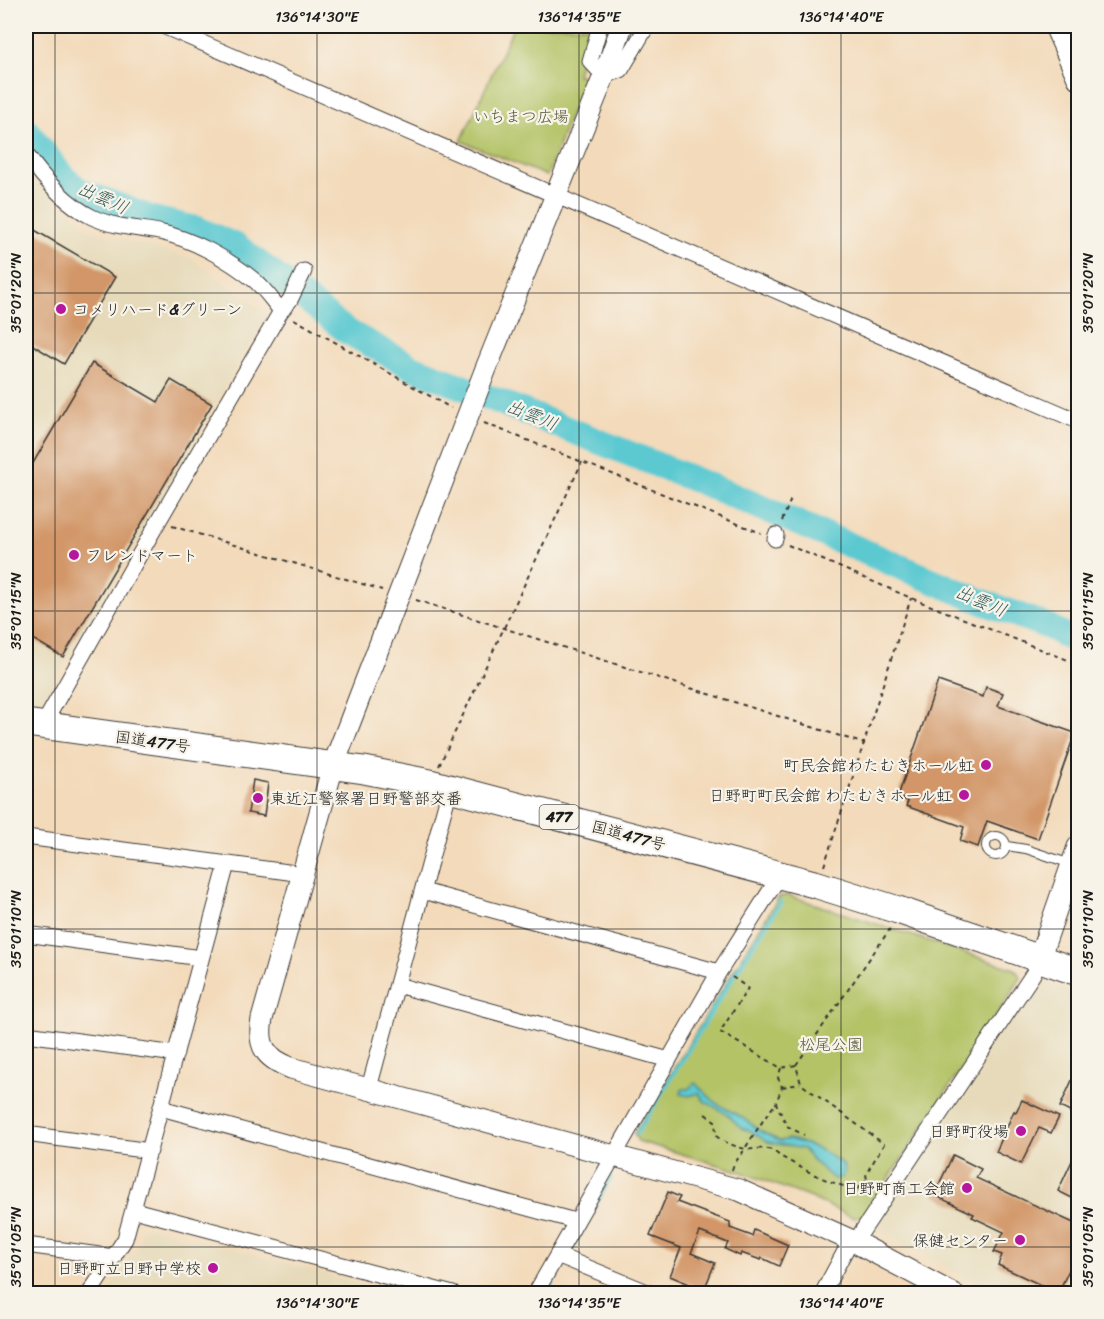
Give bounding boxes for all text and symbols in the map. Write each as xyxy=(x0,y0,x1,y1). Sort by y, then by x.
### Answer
text: 136°14'30"E xyxy=(275,4,360,30)
text: 136°14'35"E xyxy=(538,4,622,30)
text: 136°14'40"E xyxy=(799,4,885,30)
park label: いちまつ広場 xyxy=(473,102,569,131)
water label: 出雲川 xyxy=(72,172,134,224)
text: 35°01'20"N xyxy=(3,252,29,333)
text: 35°01'20"N xyxy=(1075,252,1101,333)
place label: コメリハード&グリーン xyxy=(73,295,242,324)
marker: コメリハード&グリーン xyxy=(54,302,68,316)
water label: 出雲川 xyxy=(501,390,563,440)
place label: フレンドマート xyxy=(86,541,198,570)
marker: フレンドマート xyxy=(67,548,81,562)
text: 35°01'15"N xyxy=(3,572,29,650)
text: 35°01'15"N xyxy=(1075,572,1101,650)
water label: 出雲川 xyxy=(950,576,1012,626)
street label: 国道477号 xyxy=(113,722,193,761)
place label: 町民会館わたむきホール虹 xyxy=(783,751,974,780)
marker: 町民会館わたむきホール虹 xyxy=(979,758,993,772)
place label: 日野町町民会館 わたむきホール虹 xyxy=(709,781,952,810)
place label: 東近江警察署日野警部交番 xyxy=(270,784,462,813)
marker: 日野町町民会館 わたむきホール虹 xyxy=(957,788,971,802)
marker: 東近江警察署日野警部交番 xyxy=(251,791,265,805)
road number: 477 xyxy=(540,805,578,829)
street label: 国道477号 xyxy=(588,812,669,859)
text: 35°01'10"N xyxy=(3,889,29,968)
text: 35°01'10"N xyxy=(1075,889,1101,968)
park label: 松尾公園 xyxy=(799,1030,863,1059)
place label: 日野町役場 xyxy=(929,1117,1009,1146)
marker: 日野町役場 xyxy=(1014,1124,1028,1138)
place label: 日野町商工会館 xyxy=(843,1174,955,1203)
marker: 日野町商工会館 xyxy=(960,1181,974,1195)
text: 35°01'05"N xyxy=(3,1206,29,1287)
text: 35°01'05"N xyxy=(1075,1206,1101,1287)
place label: 保健センター xyxy=(913,1226,1008,1255)
marker: 保健センター xyxy=(1013,1233,1027,1247)
place label: 日野町立日野中学校 xyxy=(57,1254,201,1283)
marker: 日野町立日野中学校 xyxy=(206,1261,220,1275)
text: 136°14'30"E xyxy=(275,1290,360,1316)
text: 136°14'35"E xyxy=(538,1290,622,1316)
text: 136°14'40"E xyxy=(799,1290,885,1316)

